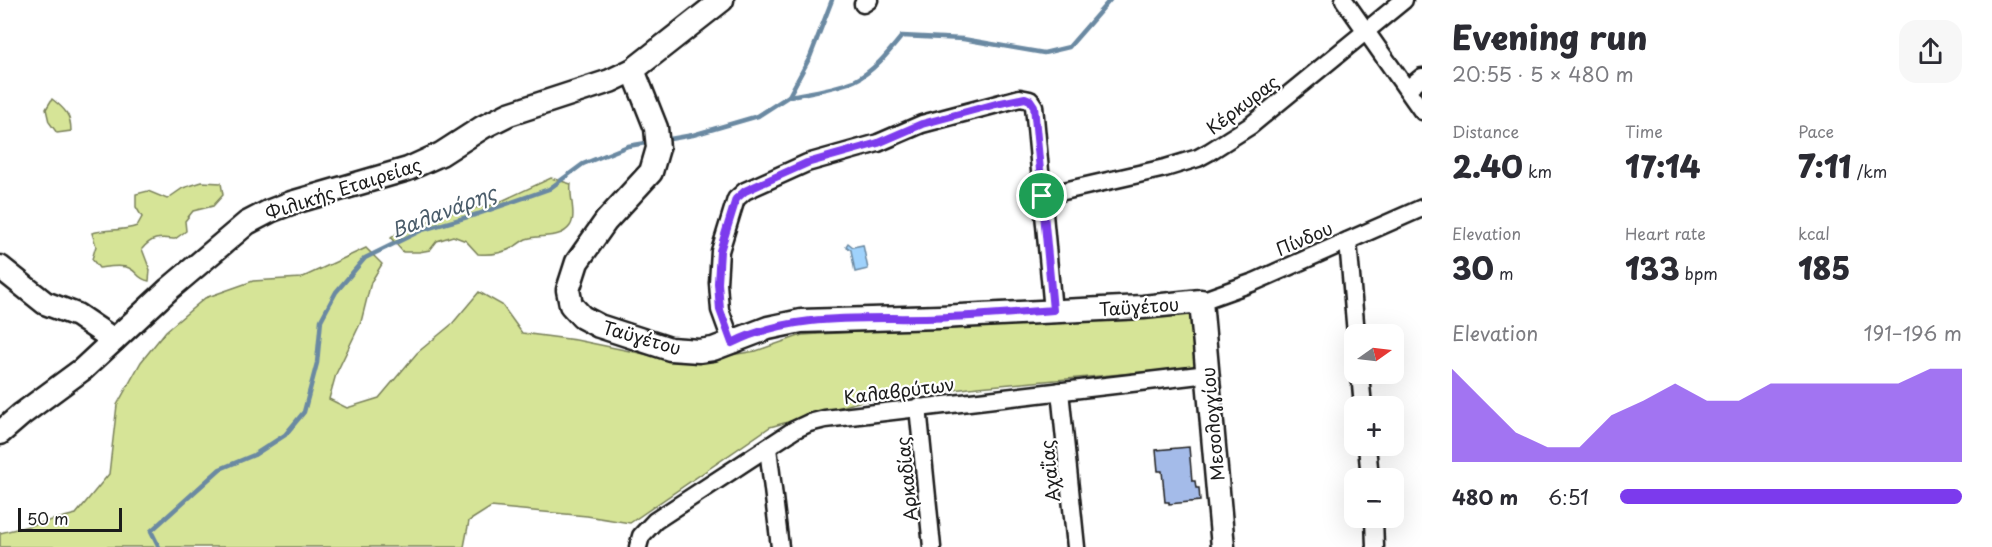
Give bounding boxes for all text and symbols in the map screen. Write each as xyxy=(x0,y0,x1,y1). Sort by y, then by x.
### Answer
text: Evening run xyxy=(1452,11,1647,61)
button: share xyxy=(1899,20,1962,83)
text: 20:55 · 5 × 480 m xyxy=(1452,59,1634,89)
street label: Κέρκυρας xyxy=(1200,68,1284,140)
text: Distance xyxy=(1452,119,1519,143)
text: Time xyxy=(1625,119,1663,143)
text: Pace xyxy=(1798,119,1834,143)
text: 2.40 xyxy=(1452,143,1523,188)
text: 17:14 xyxy=(1625,143,1700,188)
text: 7:11 xyxy=(1798,143,1851,188)
street label: Φιλικής Εταιρείας xyxy=(262,150,424,226)
text: km xyxy=(1523,159,1552,183)
text: /km xyxy=(1851,159,1887,183)
pin xyxy=(1016,170,1067,221)
water label: Βαλανάρης xyxy=(386,176,502,245)
icon: arrive xyxy=(1025,179,1058,212)
street label: Πίνδου xyxy=(1271,214,1337,262)
text: Elevation xyxy=(1452,221,1521,245)
text: Heart rate xyxy=(1625,221,1706,245)
text: kcal xyxy=(1798,221,1830,245)
text: 30 xyxy=(1452,245,1494,290)
text: 133 xyxy=(1625,245,1680,290)
text: 185 xyxy=(1798,245,1851,290)
text: m xyxy=(1494,261,1514,285)
text: bpm xyxy=(1680,261,1718,285)
street label: Ταϋγέτου xyxy=(1098,290,1180,322)
street label: Ταϋγέτου xyxy=(600,313,684,361)
text: Elevation xyxy=(1452,318,1538,348)
text: 191–196 m xyxy=(1864,318,1962,348)
north arrow xyxy=(1344,324,1404,384)
map controls xyxy=(1344,324,1404,528)
street label: Μεσολογγίου xyxy=(1194,366,1230,482)
street label: Καλαβρύτων xyxy=(842,370,956,410)
button: + xyxy=(1344,396,1404,456)
street label: Αρκαδίας xyxy=(888,435,924,523)
street label: Αχαΐας xyxy=(1032,439,1066,503)
button: − xyxy=(1344,468,1404,528)
text: 480 m xyxy=(1452,482,1518,512)
text: 6:51 xyxy=(1548,482,1589,512)
scale bar xyxy=(18,505,122,532)
text: 50 m xyxy=(27,506,68,530)

